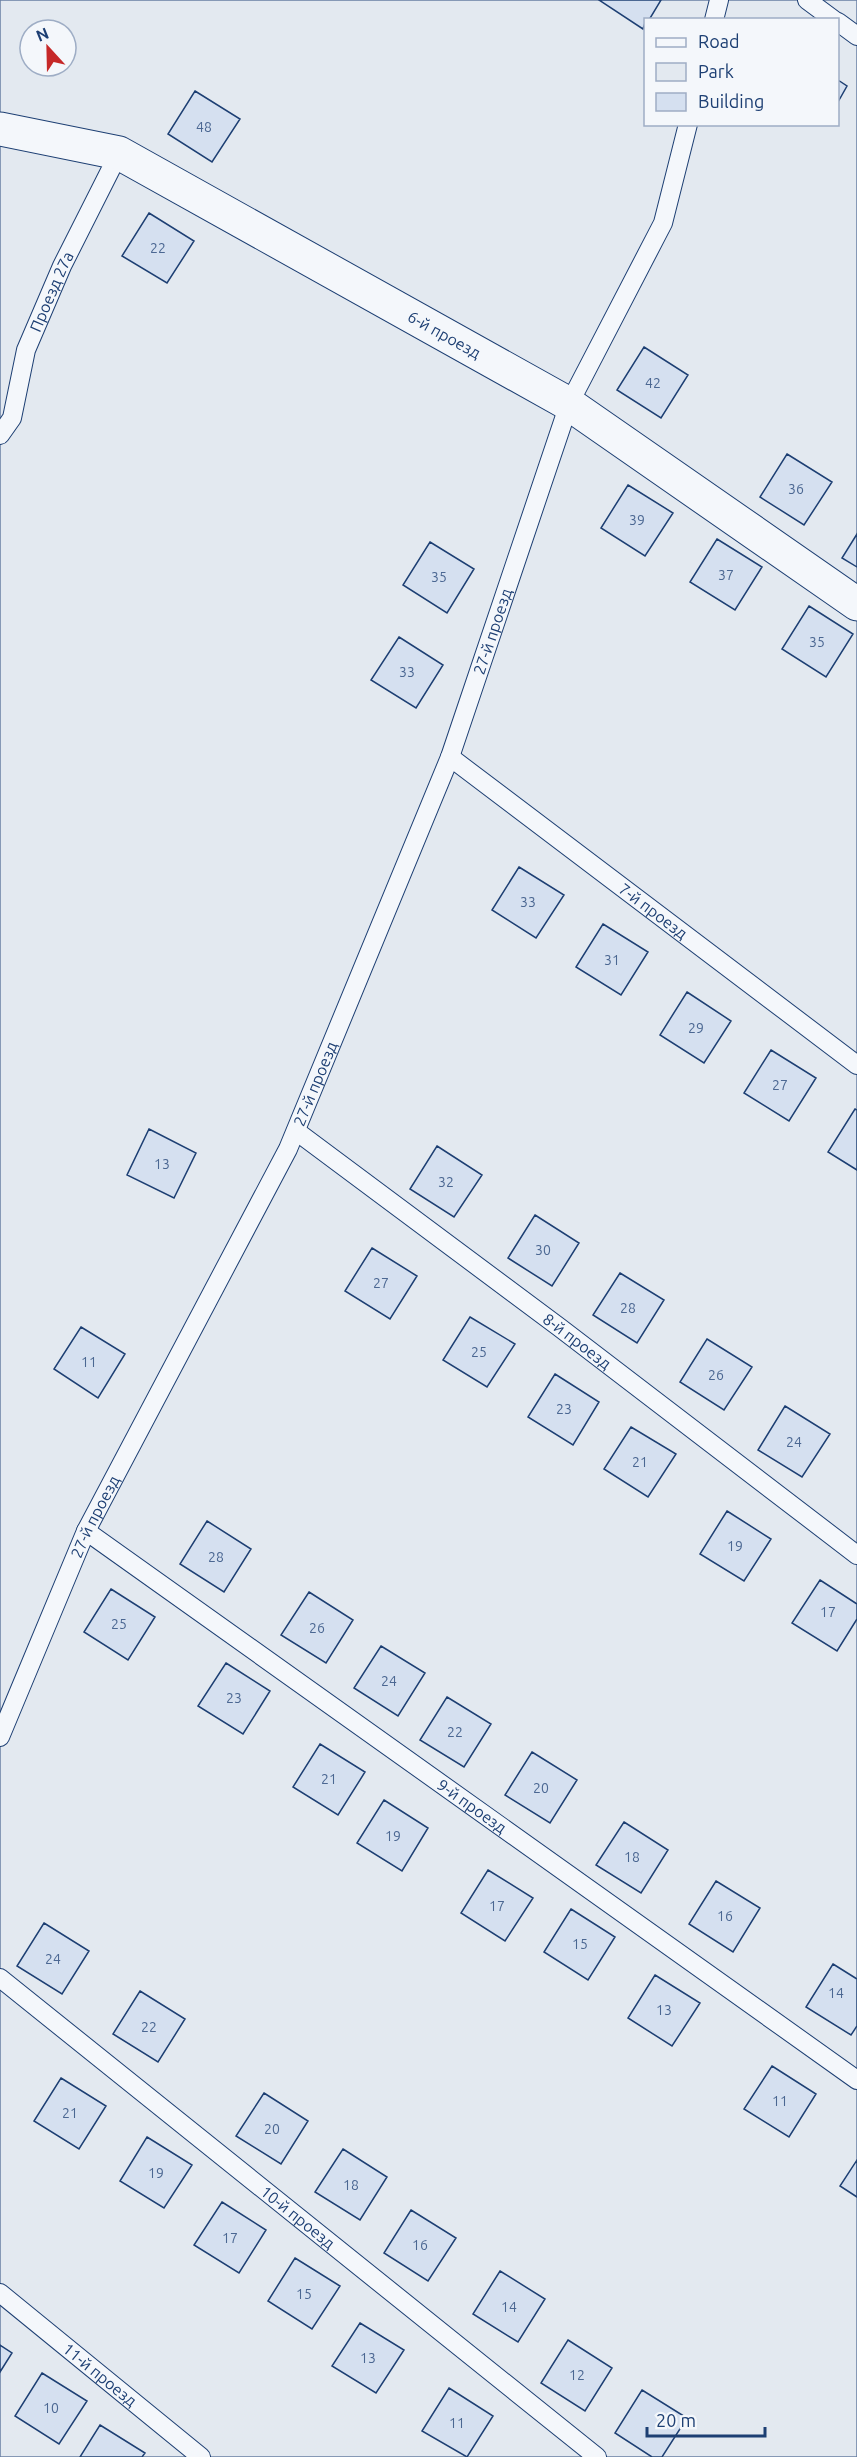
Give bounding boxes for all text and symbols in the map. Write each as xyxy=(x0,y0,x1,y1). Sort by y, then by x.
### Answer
north arrow xyxy=(18,18,78,78)
legend xyxy=(644,18,839,126)
text: N xyxy=(33,24,51,45)
text: Road xyxy=(698,31,740,51)
text: Park xyxy=(698,61,734,81)
text: Building xyxy=(698,91,764,111)
house number: 48 xyxy=(196,119,212,135)
house number: 22 xyxy=(150,240,166,256)
street label: Проезд 27а xyxy=(26,248,77,334)
street label: 6-й проезд xyxy=(405,307,484,362)
house number: 42 xyxy=(645,375,661,391)
house number: 36 xyxy=(788,481,804,497)
house number: 39 xyxy=(629,512,645,528)
house number: 37 xyxy=(718,567,734,583)
house number: 35 xyxy=(431,569,447,585)
street label: 27-й проезд xyxy=(469,586,515,677)
house number: 35 xyxy=(809,634,825,650)
house number: 33 xyxy=(399,664,415,680)
street label: 7-й проезд xyxy=(616,879,691,942)
house number: 33 xyxy=(520,894,536,910)
house number: 31 xyxy=(604,952,620,968)
house number: 29 xyxy=(688,1020,704,1036)
street label: 27-й проезд xyxy=(290,1039,340,1129)
house number: 27 xyxy=(772,1077,788,1093)
house number: 13 xyxy=(154,1156,170,1172)
house number: 32 xyxy=(438,1174,454,1190)
house number: 30 xyxy=(535,1242,551,1258)
house number: 27 xyxy=(373,1275,389,1291)
house number: 28 xyxy=(620,1300,636,1316)
street label: 8-й проезд xyxy=(540,1309,615,1373)
house number: 25 xyxy=(471,1344,487,1360)
house number: 11 xyxy=(81,1354,97,1370)
house number: 26 xyxy=(708,1367,724,1383)
house number: 23 xyxy=(556,1401,572,1417)
house number: 24 xyxy=(786,1434,802,1450)
house number: 21 xyxy=(632,1454,648,1470)
street label: 27-й проезд xyxy=(67,1472,123,1560)
house number: 19 xyxy=(727,1538,743,1554)
house number: 28 xyxy=(208,1549,224,1565)
house number: 17 xyxy=(820,1604,836,1620)
house number: 25 xyxy=(111,1616,127,1632)
house number: 26 xyxy=(309,1620,325,1636)
house number: 24 xyxy=(381,1673,397,1689)
house number: 23 xyxy=(226,1690,242,1706)
house number: 22 xyxy=(447,1724,463,1740)
house number: 21 xyxy=(321,1771,337,1787)
street label: 9-й проезд xyxy=(434,1775,510,1837)
house number: 20 xyxy=(533,1780,549,1796)
house number: 19 xyxy=(385,1828,401,1844)
house number: 18 xyxy=(624,1849,640,1865)
house number: 17 xyxy=(489,1898,505,1914)
house number: 16 xyxy=(717,1908,733,1924)
house number: 15 xyxy=(572,1936,588,1952)
house number: 24 xyxy=(45,1951,61,1967)
house number: 14 xyxy=(828,1985,844,2001)
house number: 13 xyxy=(656,2002,672,2018)
house number: 22 xyxy=(141,2019,157,2035)
house number: 11 xyxy=(772,2093,788,2109)
house number: 21 xyxy=(62,2105,78,2121)
house number: 20 xyxy=(264,2121,280,2137)
house number: 19 xyxy=(148,2165,164,2181)
house number: 18 xyxy=(343,2177,359,2193)
street label: 10-й проезд xyxy=(257,2182,339,2252)
house number: 17 xyxy=(222,2230,238,2246)
house number: 16 xyxy=(412,2237,428,2253)
house number: 15 xyxy=(296,2286,312,2302)
house number: 14 xyxy=(501,2299,517,2315)
street label: 11-й проезд xyxy=(60,2339,140,2410)
house number: 13 xyxy=(360,2350,376,2366)
house number: 12 xyxy=(569,2367,585,2383)
house number: 10 xyxy=(43,2400,59,2416)
scale bar xyxy=(647,2400,766,2438)
text: 20 m xyxy=(656,2410,696,2430)
house number: 11 xyxy=(449,2415,465,2431)

